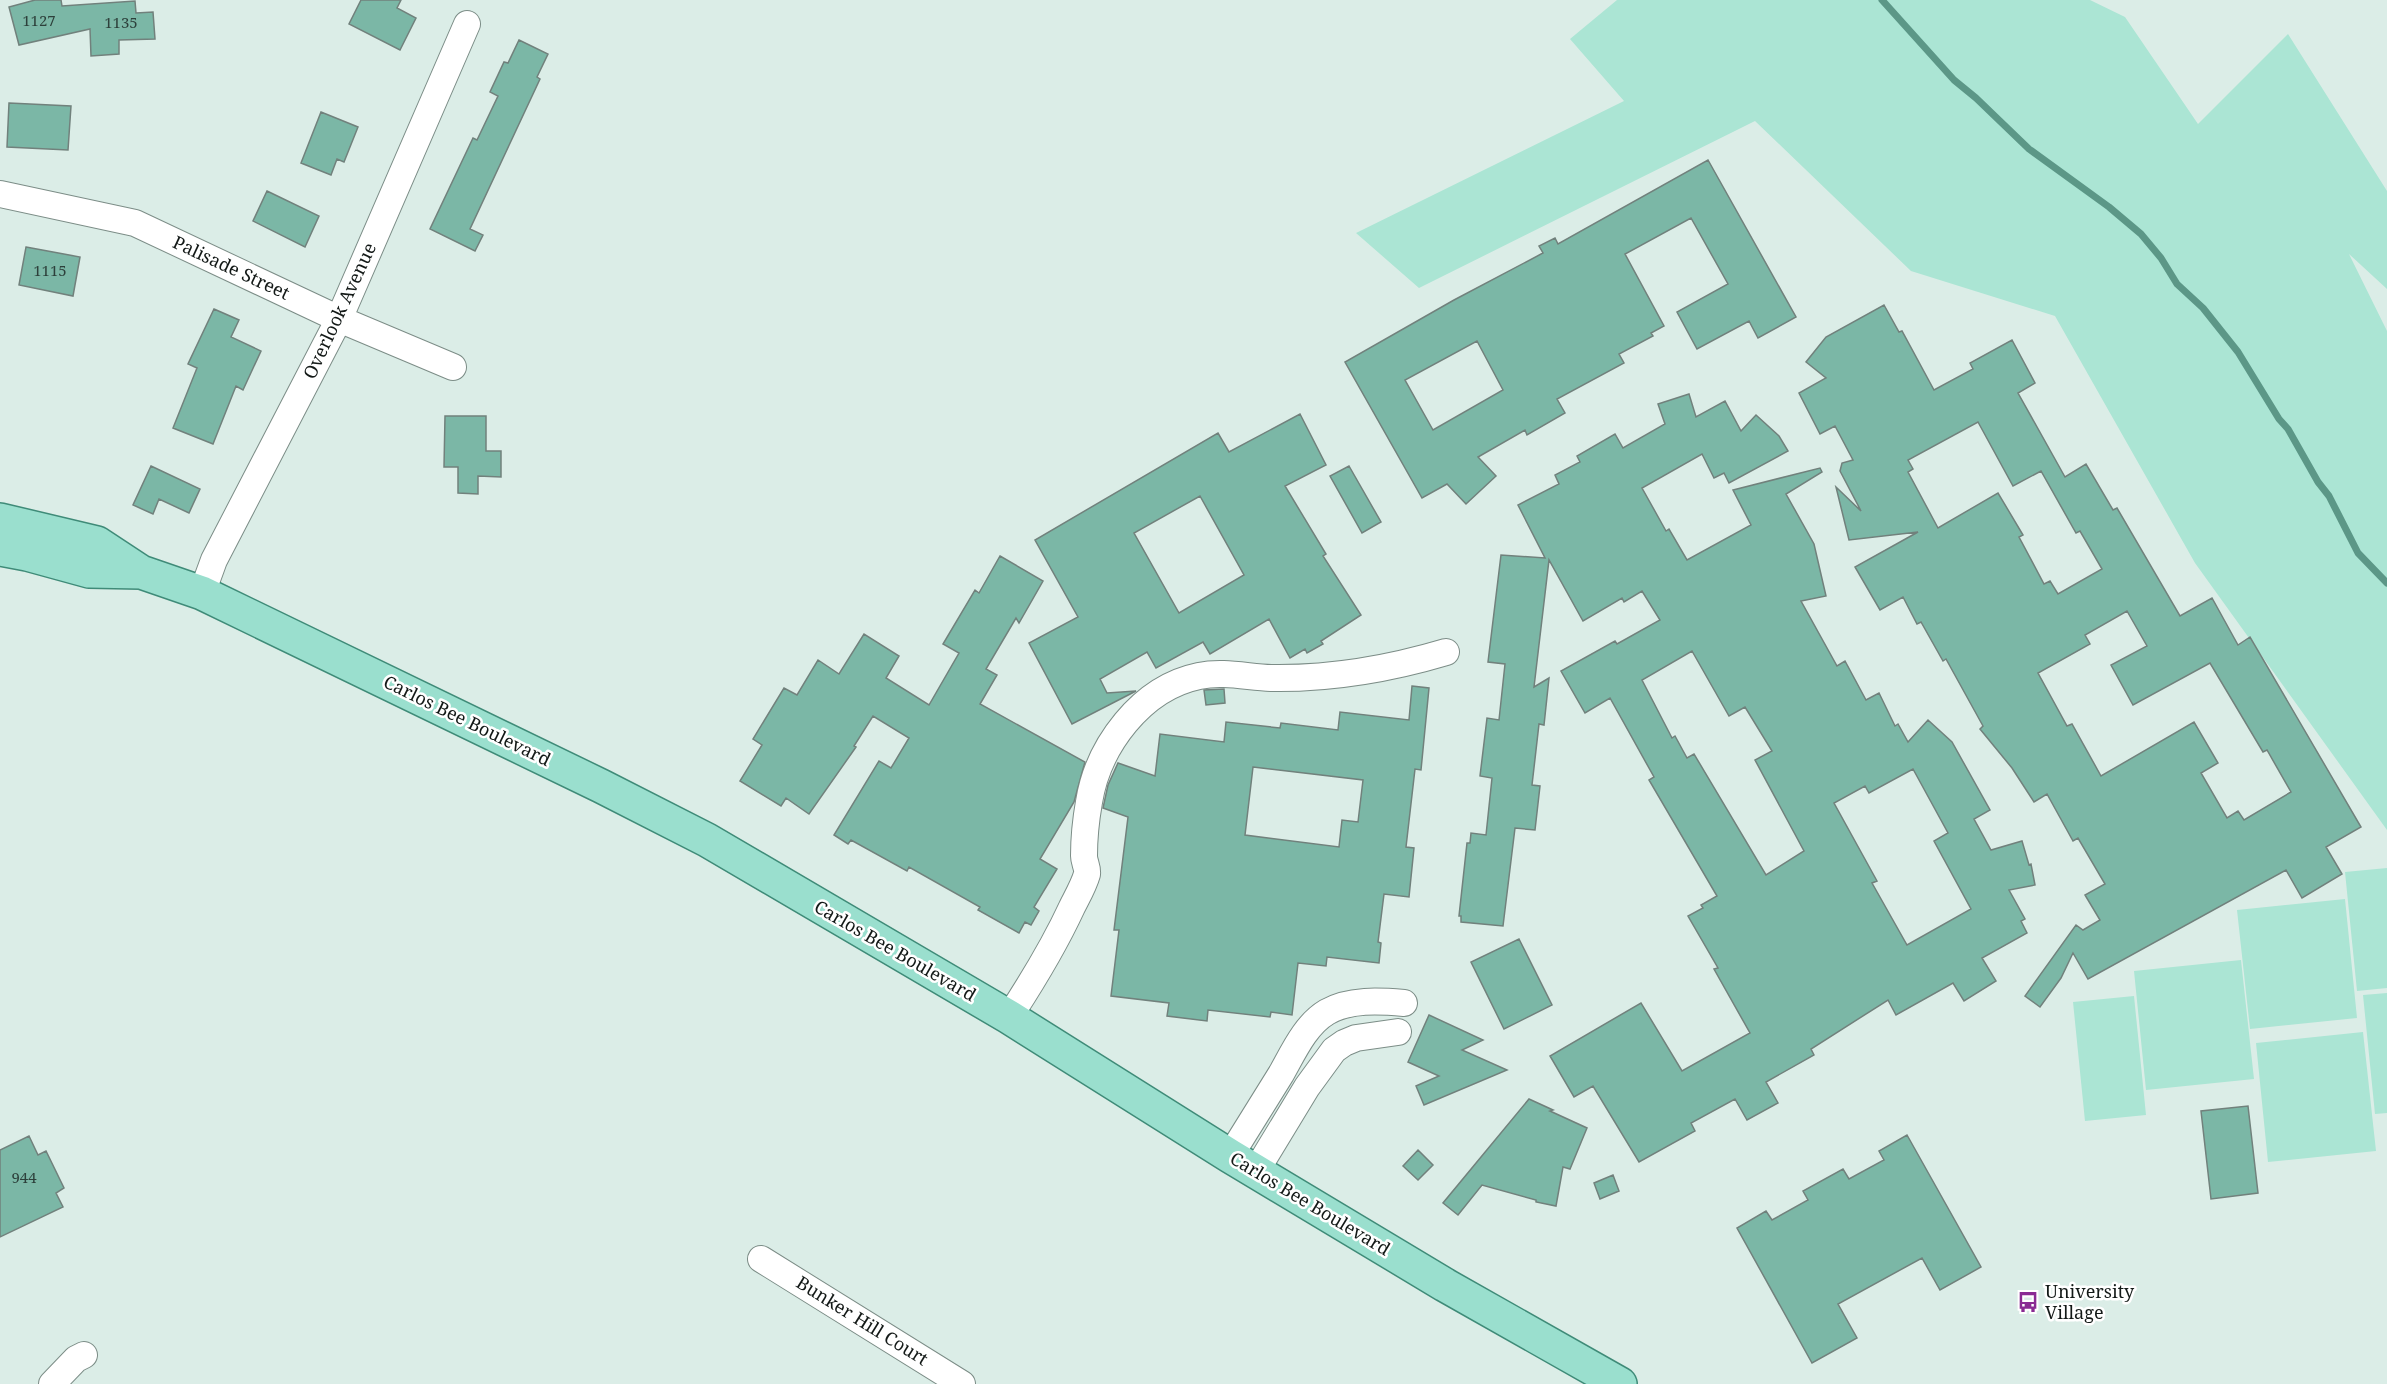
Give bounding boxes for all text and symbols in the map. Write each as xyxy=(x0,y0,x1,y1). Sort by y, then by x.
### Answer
house number: 1127 xyxy=(22,10,56,30)
house number: 1135 xyxy=(104,12,138,32)
street label: Palisade Street xyxy=(169,230,294,305)
street label: Overlook Avenue xyxy=(297,239,381,383)
house number: 1115 xyxy=(33,260,67,280)
street label: Carlos Bee Boulevard xyxy=(380,669,555,771)
street label: Carlos Bee Boulevard xyxy=(810,894,981,1006)
street label: Carlos Bee Boulevard xyxy=(1226,1146,1395,1261)
house number: 944 xyxy=(11,1167,37,1187)
street label: Bunker Hill Court xyxy=(792,1270,933,1370)
place label: University Village xyxy=(2045,1279,2135,1324)
bus stop icon: University Village xyxy=(2016,1290,2040,1314)

